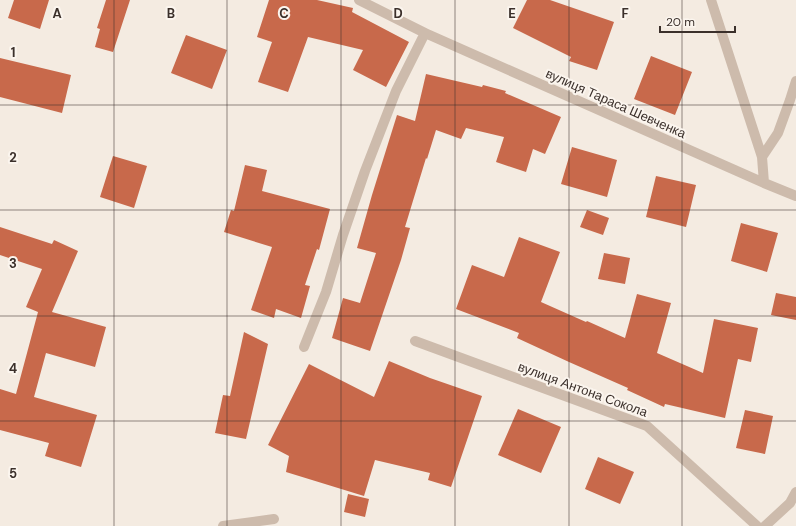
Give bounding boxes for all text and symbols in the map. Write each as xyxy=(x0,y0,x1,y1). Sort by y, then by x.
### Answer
text: A xyxy=(52,5,62,22)
text: B xyxy=(167,5,175,22)
text: C xyxy=(279,5,289,22)
text: D xyxy=(393,5,403,22)
text: E xyxy=(508,5,516,22)
text: F xyxy=(621,5,629,22)
scale bar xyxy=(660,8,735,34)
text: 20 m xyxy=(666,14,695,30)
text: 1 xyxy=(11,44,15,61)
street label: вулиця Тараса Шевченка xyxy=(543,65,689,142)
text: 2 xyxy=(9,149,17,166)
text: 3 xyxy=(9,255,17,272)
street label: вулиця Антона Сокола xyxy=(516,358,651,421)
text: 4 xyxy=(9,360,17,377)
text: 5 xyxy=(9,465,17,482)

